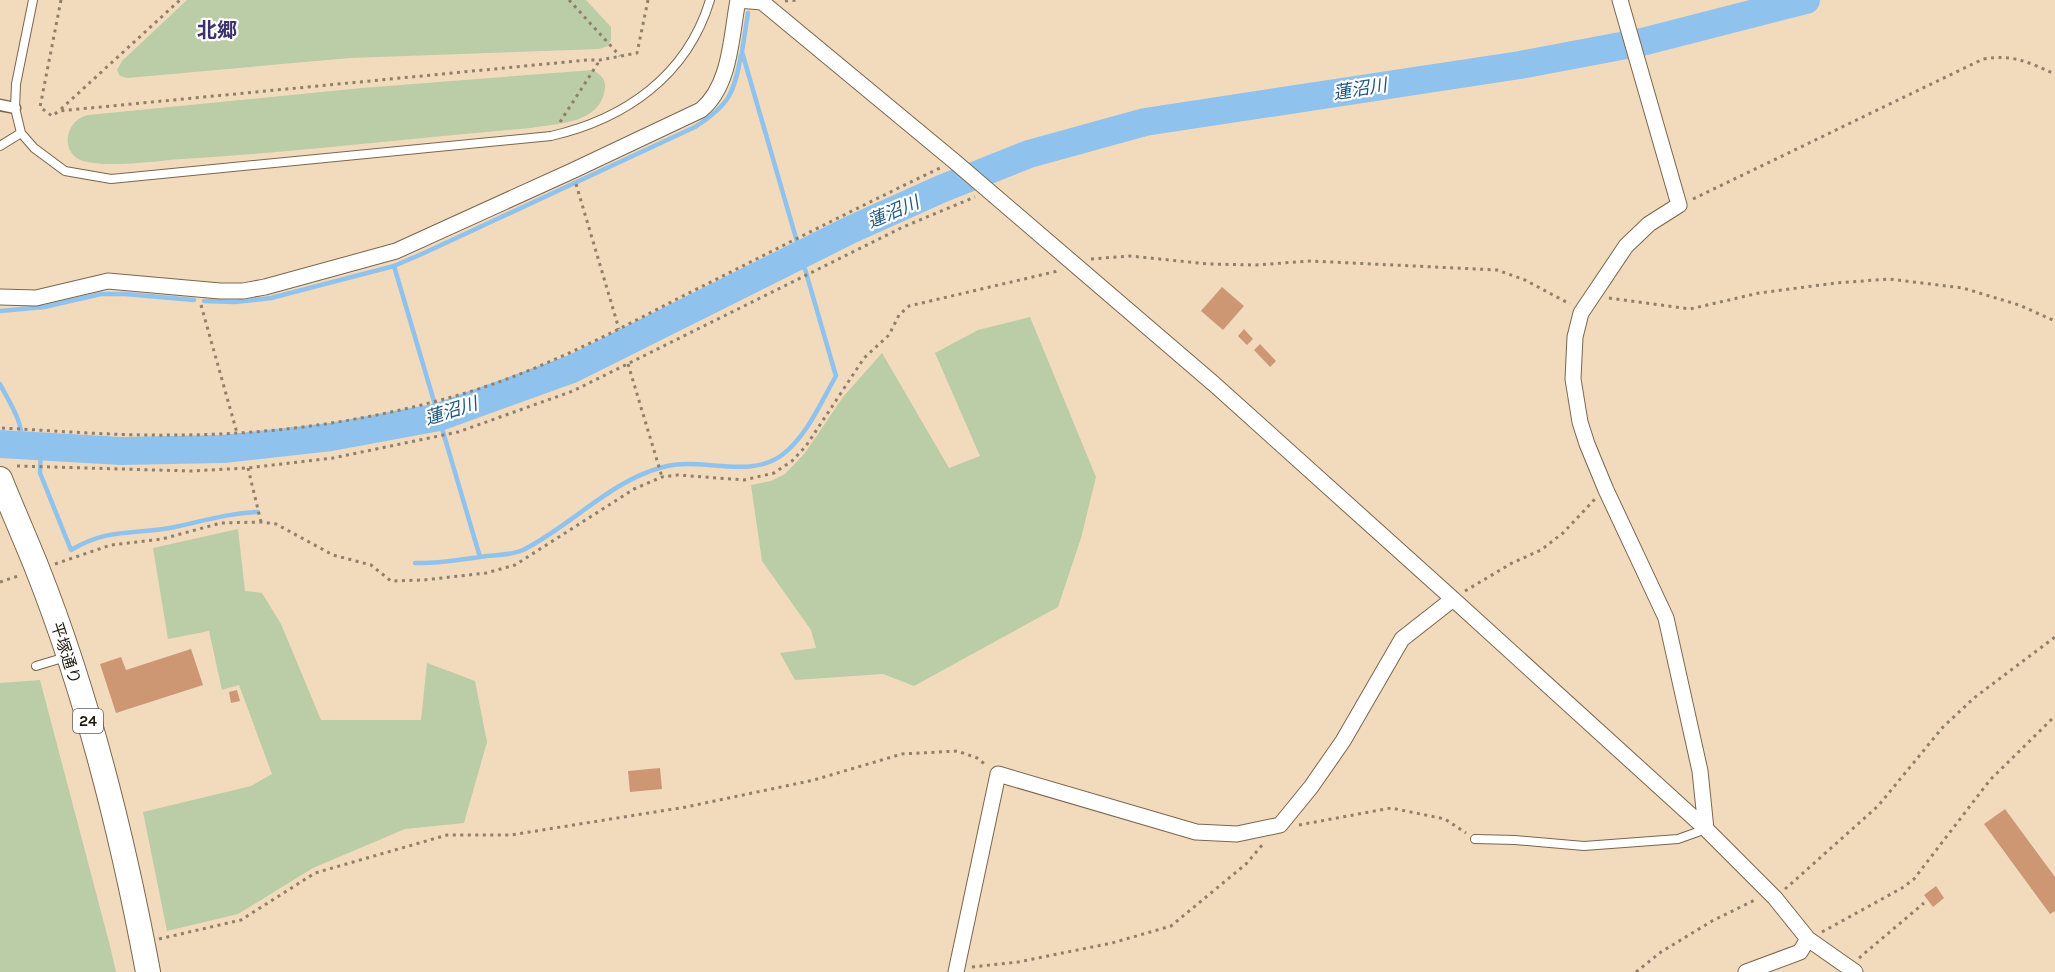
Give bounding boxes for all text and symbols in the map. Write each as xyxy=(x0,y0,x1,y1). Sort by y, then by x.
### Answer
district label: 北郷 xyxy=(197,19,237,42)
water label: 蓮沼川 xyxy=(1332,74,1390,104)
water label: 蓮沼川 xyxy=(864,191,924,233)
water label: 蓮沼川 xyxy=(422,392,482,429)
street label: 平塚通り xyxy=(47,620,85,686)
road number: 24 xyxy=(73,709,103,733)

